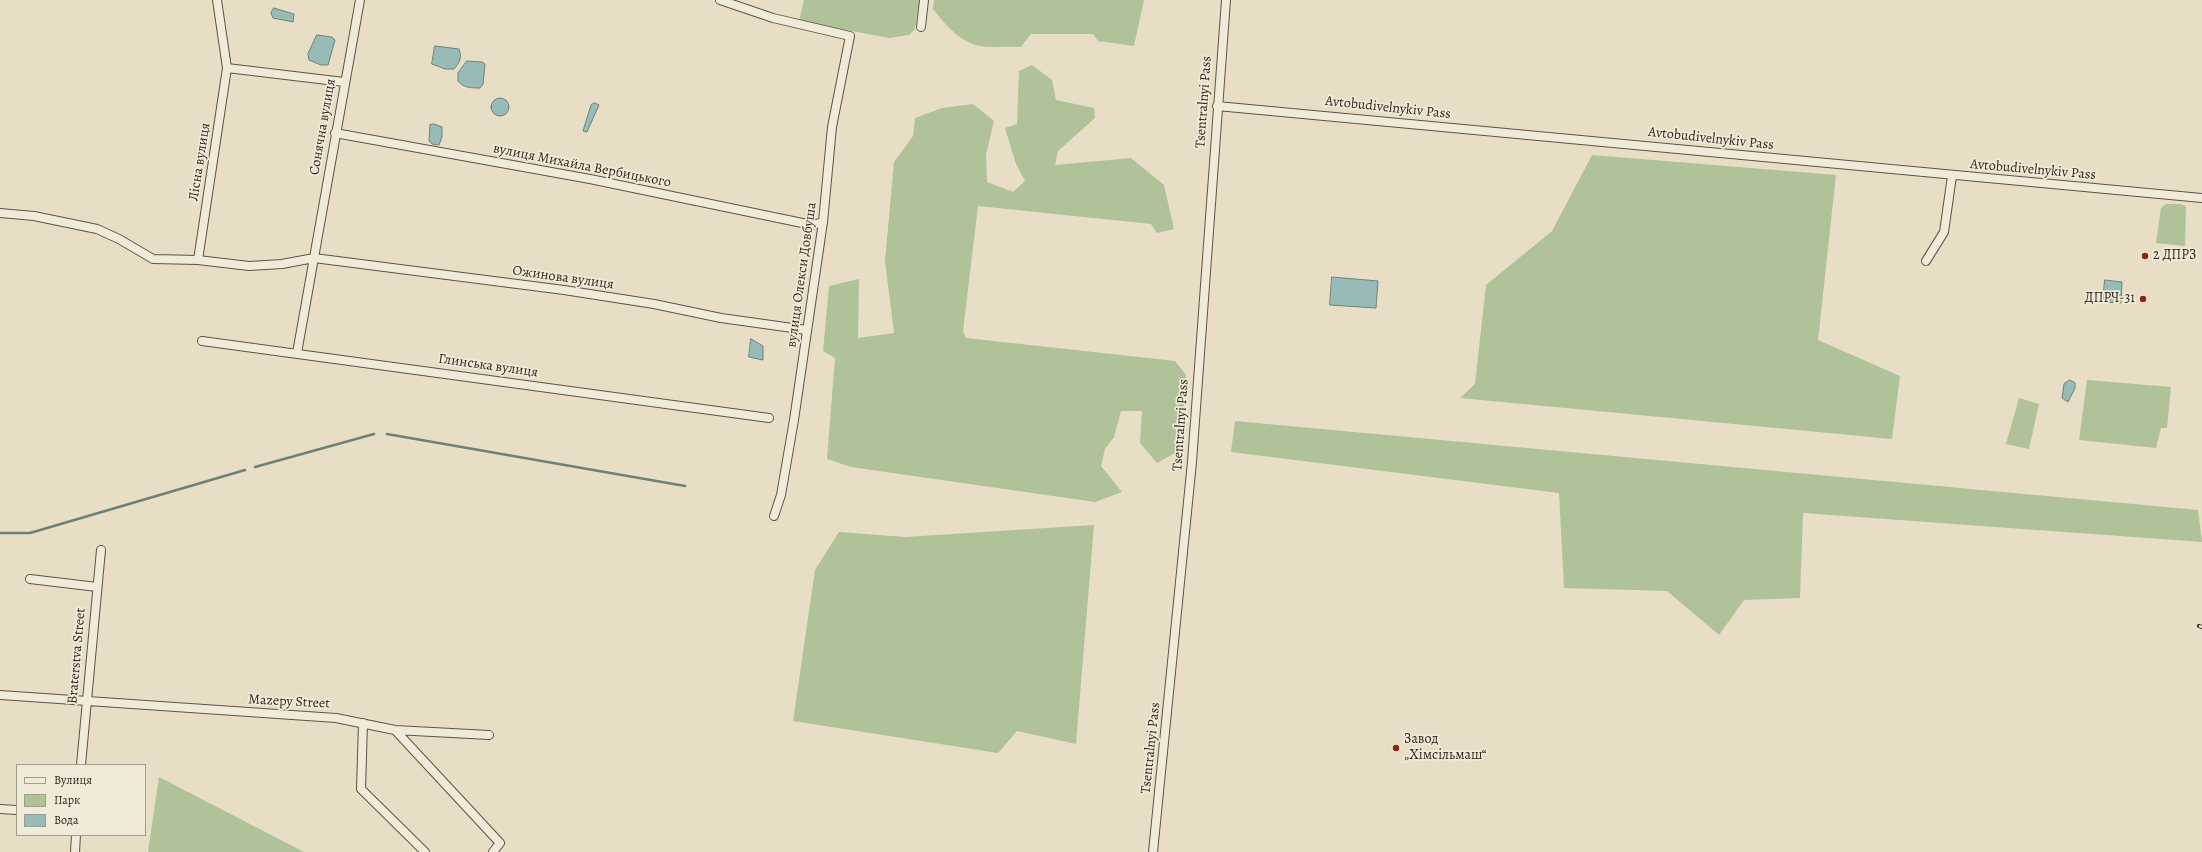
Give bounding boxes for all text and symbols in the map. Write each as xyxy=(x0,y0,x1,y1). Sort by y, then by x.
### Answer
street label: Tsentralnyi Pass xyxy=(1192,56,1216,148)
street label: Сонячна вулиця xyxy=(306,78,340,176)
street label: Avtobudivelnykiv Pass xyxy=(1324,93,1452,123)
street label: Лісна вулиця xyxy=(186,122,214,202)
street label: Avtobudivelnykiv Pass xyxy=(1647,124,1775,154)
street label: вулиця Михайла Вербицького xyxy=(491,140,673,192)
street label: Avtobudivelnykiv Pass xyxy=(1969,156,2097,184)
street label: вулиця Олекси Довбуша xyxy=(783,201,821,349)
place label: 2 ДПРЗ xyxy=(2153,248,2196,264)
marker: 2 ДПРЗ xyxy=(2140,251,2150,261)
street label: Ожинова вулиця xyxy=(511,263,615,293)
place label: ДПРЧ-31 xyxy=(2085,291,2135,307)
marker: ДПРЧ-31 xyxy=(2138,294,2148,304)
street label: Глинська вулиця xyxy=(437,351,539,381)
street label: Tsentralnyi Pass xyxy=(1169,379,1193,471)
street label: Braterstva Street xyxy=(64,607,90,705)
street label: Mazepy Street xyxy=(248,691,330,713)
street label: Tsentralnyi Pass xyxy=(1138,701,1164,795)
place label: Завод „Хімсільмаш“ xyxy=(1404,732,1486,764)
marker: Завод „Хімсільмаш“ xyxy=(1391,743,1401,753)
legend xyxy=(16,764,146,836)
text: Вулиця xyxy=(54,772,92,788)
text: Парк xyxy=(54,792,80,808)
text: Вода xyxy=(54,812,79,828)

